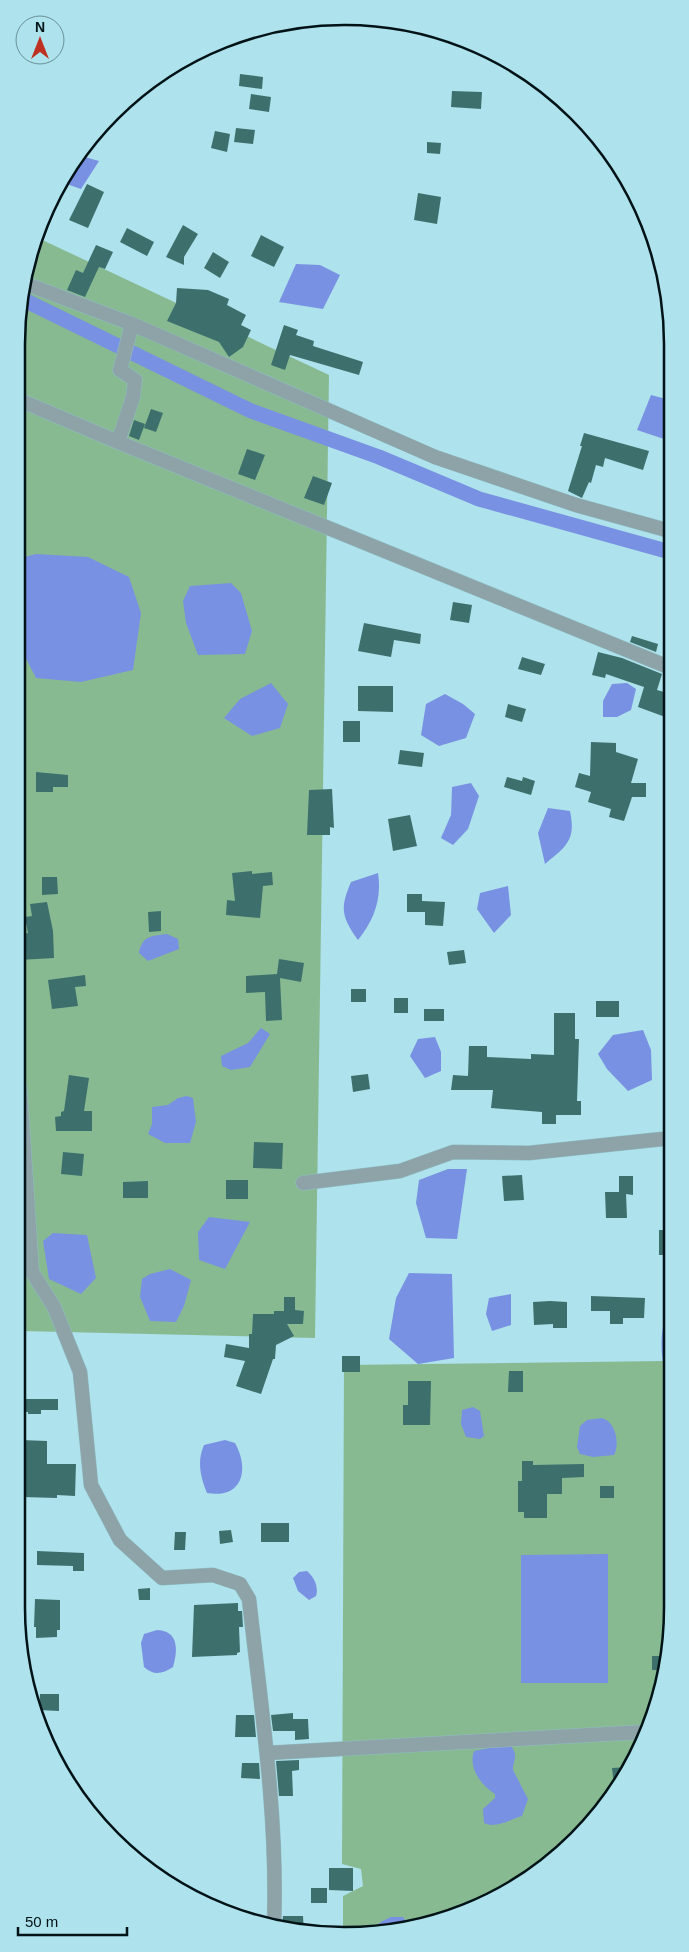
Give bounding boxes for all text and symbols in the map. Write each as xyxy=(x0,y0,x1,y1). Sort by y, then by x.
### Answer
north arrow xyxy=(15,15,65,65)
text: N xyxy=(35,19,45,35)
scale bar xyxy=(18,1904,126,1936)
text: 50 m xyxy=(25,1913,58,1930)

